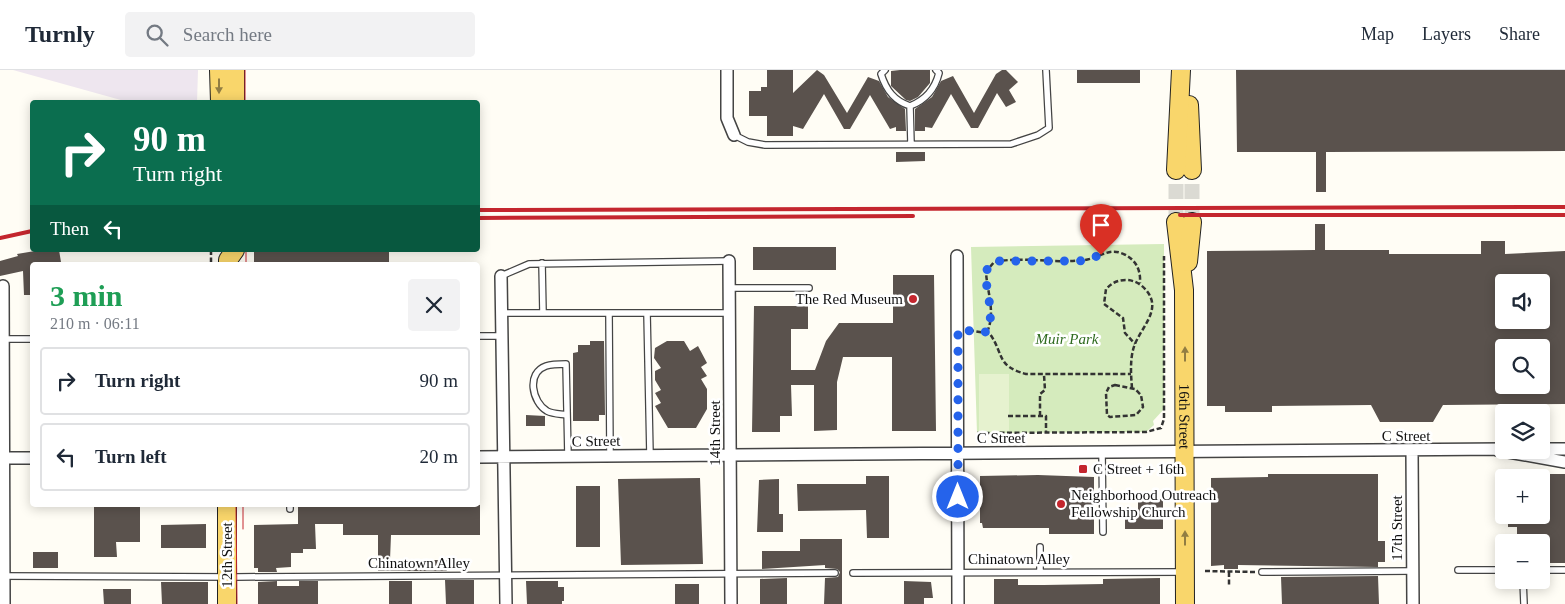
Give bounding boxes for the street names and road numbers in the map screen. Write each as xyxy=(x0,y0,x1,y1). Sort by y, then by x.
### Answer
street label: 16th Street xyxy=(1176,384,1193,450)
street label: 14th Street xyxy=(707,399,723,466)
street label: C Street xyxy=(1382,428,1431,444)
street label: C Street xyxy=(977,430,1026,446)
street label: C Street xyxy=(571,433,621,449)
street label: 17th Street xyxy=(1389,494,1405,561)
street label: 12th Street xyxy=(219,521,235,588)
street label: Chinatown Alley xyxy=(968,551,1071,567)
street label: Chinatown Alley xyxy=(368,555,471,571)

